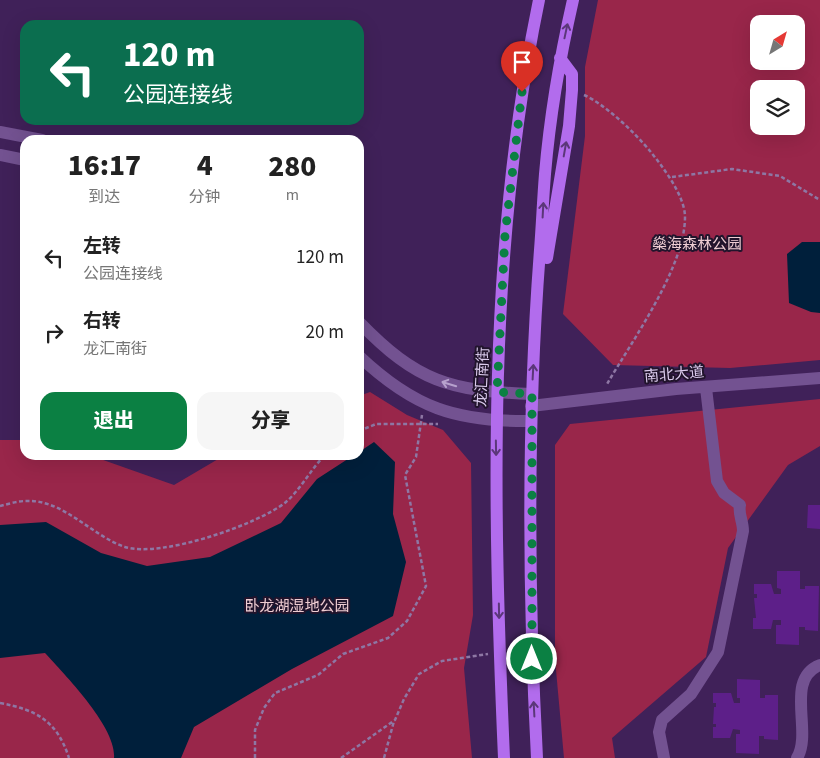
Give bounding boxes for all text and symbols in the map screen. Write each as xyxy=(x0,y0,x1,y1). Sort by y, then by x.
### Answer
north arrow xyxy=(750,15,805,70)
map controls xyxy=(750,15,805,135)
one-way arrow xyxy=(562,24,571,40)
text: 120 m xyxy=(123,30,215,80)
icon: left xyxy=(40,40,105,105)
pin xyxy=(501,41,543,92)
icon: arrive xyxy=(508,48,536,76)
text: 公园连接线 xyxy=(123,79,233,111)
button: layers xyxy=(750,80,805,135)
one-way arrow xyxy=(561,141,571,157)
text: 16:17 xyxy=(68,144,141,187)
text: 4 xyxy=(197,144,213,187)
text: 280 xyxy=(268,145,316,188)
text: m xyxy=(286,184,299,206)
text: 到达 xyxy=(88,186,120,208)
text: 分钟 xyxy=(189,186,221,208)
one-way arrow xyxy=(539,202,548,218)
text: 左转 xyxy=(83,233,121,260)
park label: 燊海森林公园 xyxy=(652,234,742,255)
icon: left xyxy=(40,244,68,272)
text: 120 m xyxy=(296,244,344,271)
text: 公园连接线 xyxy=(83,263,163,285)
text: 右转 xyxy=(83,308,121,335)
icon: right xyxy=(40,319,68,347)
text: 20 m xyxy=(306,319,344,346)
text: 龙汇南街 xyxy=(83,338,147,360)
street label: 龙汇南街 xyxy=(470,347,495,408)
street label: 南北大道 xyxy=(643,361,705,388)
one-way arrow xyxy=(528,364,537,380)
one-way arrow xyxy=(442,379,457,388)
button: 退出 xyxy=(40,392,187,450)
button: 分享 xyxy=(197,392,344,450)
one-way arrow xyxy=(491,440,500,456)
park label: 卧龙湖湿地公园 xyxy=(244,596,350,617)
one-way arrow xyxy=(494,603,503,619)
position arrow xyxy=(505,632,557,684)
one-way arrow xyxy=(529,702,539,718)

